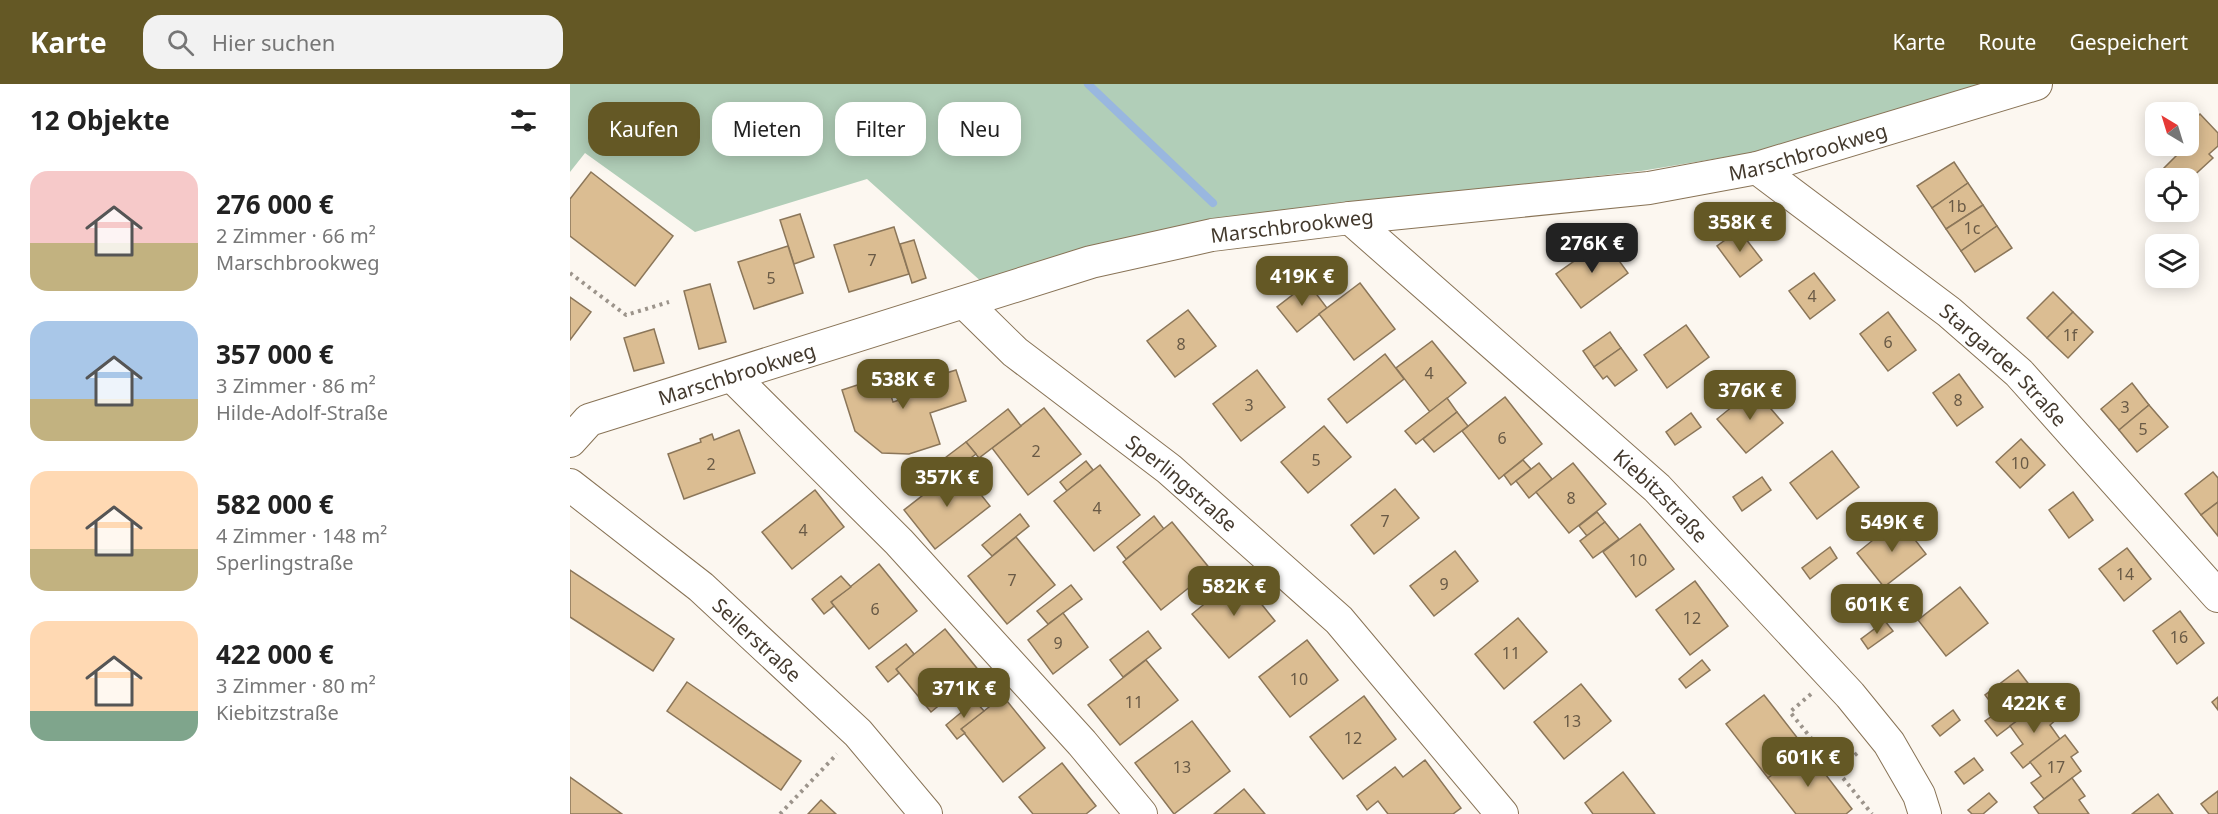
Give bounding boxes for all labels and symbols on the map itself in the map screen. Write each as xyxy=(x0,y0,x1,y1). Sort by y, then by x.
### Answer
north arrow xyxy=(2145,102,2199,156)
street label: Marschbrookweg xyxy=(1726,116,1890,187)
house number: 1b xyxy=(1948,195,1967,217)
street label: Marschbrookweg xyxy=(1209,202,1374,249)
pin: 358K € xyxy=(1691,202,1789,253)
house number: 1c xyxy=(1964,217,1981,239)
pin: 276K € xyxy=(1543,223,1641,274)
house number: 7 xyxy=(867,249,877,271)
pin: 419K € xyxy=(1253,256,1351,307)
house number: 5 xyxy=(766,267,776,289)
house number: 4 xyxy=(1807,285,1817,307)
street label: Stargarder Straße xyxy=(1935,297,2074,432)
house number: 1f xyxy=(2063,324,2079,346)
house number: 6 xyxy=(1883,331,1893,353)
house number: 8 xyxy=(1176,333,1186,355)
street label: Marschbrookweg xyxy=(654,336,819,411)
pin: 538K € xyxy=(854,359,952,410)
house number: 4 xyxy=(1424,362,1434,384)
pin: 376K € xyxy=(1701,370,1799,421)
house number: 8 xyxy=(1953,389,1963,411)
house number: 3 xyxy=(1244,394,1254,416)
house number: 3 xyxy=(2120,396,2130,418)
house number: 5 xyxy=(2138,418,2148,440)
house number: 6 xyxy=(1497,427,1507,449)
street label: Sperlingstraße xyxy=(1121,428,1243,537)
house number: 2 xyxy=(1031,440,1041,462)
street label: Kiebitzstraße xyxy=(1608,443,1714,548)
house number: 5 xyxy=(1311,449,1321,471)
house number: 10 xyxy=(2011,452,2029,474)
house number: 2 xyxy=(706,453,716,475)
pin: 357K € xyxy=(898,457,996,508)
house number: 8 xyxy=(1566,487,1576,509)
house number: 4 xyxy=(1092,497,1102,519)
pin: 549K € xyxy=(1843,502,1941,553)
house number: 7 xyxy=(1380,510,1390,532)
house number: 4 xyxy=(798,519,808,541)
house number: 10 xyxy=(1629,549,1647,571)
house number: 14 xyxy=(2116,563,2134,585)
pin: 582K € xyxy=(1185,566,1283,617)
house number: 7 xyxy=(1007,569,1017,591)
house number: 9 xyxy=(1439,573,1449,595)
pin: 601K € xyxy=(1828,584,1926,635)
street label: Seilerstraße xyxy=(707,591,808,687)
house number: 6 xyxy=(870,598,880,620)
house number: 12 xyxy=(1683,607,1701,629)
house number: 16 xyxy=(2170,626,2188,648)
house number: 9 xyxy=(1053,632,1063,654)
house number: 11 xyxy=(1502,642,1520,664)
pin: 371K € xyxy=(915,668,1013,719)
house number: 10 xyxy=(1290,668,1308,690)
pin: 422K € xyxy=(1985,683,2083,734)
house number: 11 xyxy=(1125,691,1143,713)
house number: 13 xyxy=(1563,710,1581,732)
house number: 12 xyxy=(1344,727,1362,749)
pin: 601K € xyxy=(1759,737,1857,788)
house number: 13 xyxy=(1173,756,1191,778)
house number: 17 xyxy=(2047,756,2065,778)

